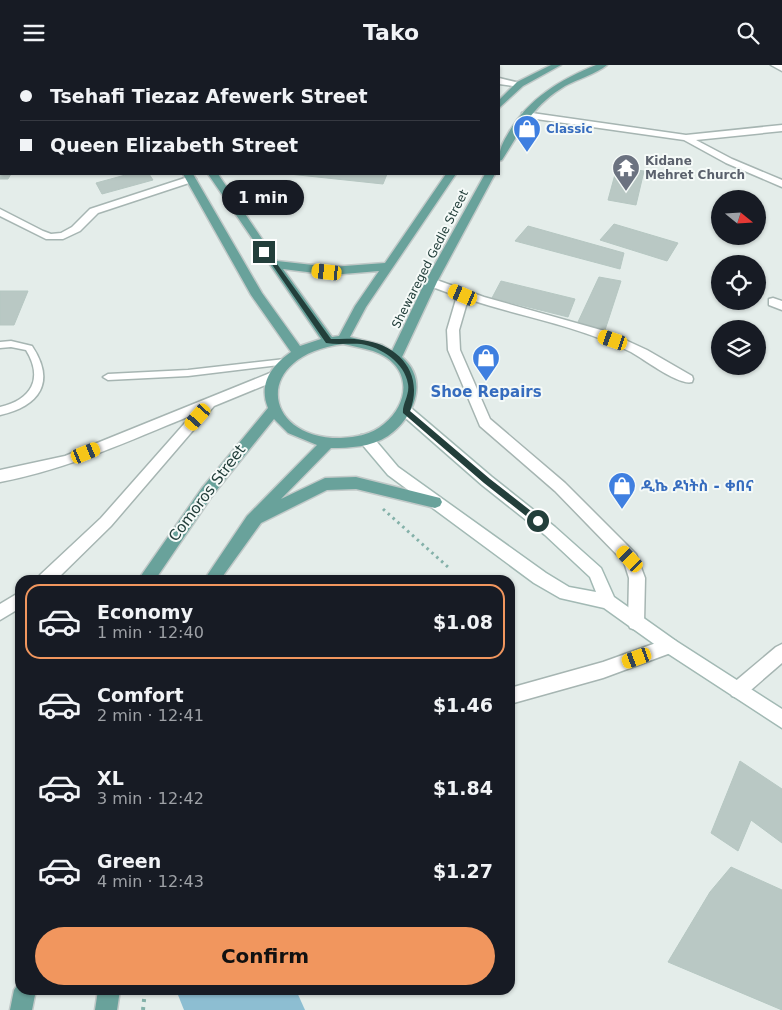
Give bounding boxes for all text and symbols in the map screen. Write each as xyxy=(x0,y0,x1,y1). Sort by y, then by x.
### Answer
icon: menu xyxy=(20,19,48,47)
icon: search xyxy=(734,19,762,47)
text: Tako xyxy=(363,20,419,45)
text: Tsehafi Tiezaz Afewerk Street xyxy=(50,85,368,107)
shop icon: Classic xyxy=(512,114,542,153)
place label: Classic xyxy=(546,122,593,136)
text: Queen Elizabeth Street xyxy=(50,134,298,156)
temple icon: Kidane Mehret Church xyxy=(611,153,641,192)
place label: Kidane Mehret Church xyxy=(645,154,745,182)
callout: 1 min xyxy=(223,179,305,215)
street label: Shewareged Gedle Street xyxy=(389,187,471,331)
text: 1 min xyxy=(238,188,288,207)
north arrow xyxy=(711,190,766,245)
map controls xyxy=(711,190,766,375)
route end xyxy=(253,241,275,263)
button: locate xyxy=(711,255,766,310)
car xyxy=(311,263,342,281)
car xyxy=(446,282,479,308)
button: layers xyxy=(711,320,766,375)
car xyxy=(596,328,629,352)
shop icon: Shoe Repairs xyxy=(471,343,501,382)
place label: Shoe Repairs xyxy=(430,383,542,401)
car xyxy=(182,401,213,433)
car xyxy=(69,440,102,466)
street label: Comoros Street xyxy=(165,441,249,545)
shop icon: ዲኬ ዶነትስ - ቀበና xyxy=(607,471,637,510)
place label: ዲኬ ዶነትስ - ቀበና xyxy=(641,477,754,495)
route start xyxy=(527,510,549,532)
car xyxy=(614,543,645,575)
icon: car xyxy=(37,599,82,644)
text: Economy xyxy=(97,601,193,623)
text: $1.08 xyxy=(433,611,493,633)
text: 1 min · 12:40 xyxy=(97,623,204,642)
car xyxy=(620,646,653,670)
icon: car xyxy=(37,682,82,727)
text: Comfort xyxy=(97,684,184,706)
text: $1.46 xyxy=(433,694,493,716)
text: 2 min · 12:41 xyxy=(97,706,204,725)
icon: car xyxy=(37,765,82,810)
text: XL xyxy=(97,767,124,789)
text: $1.84 xyxy=(433,777,493,799)
text: 3 min · 12:42 xyxy=(97,789,204,808)
icon: car xyxy=(37,848,82,893)
text: Green xyxy=(97,850,161,872)
text: $1.27 xyxy=(433,860,493,882)
text: 4 min · 12:43 xyxy=(97,872,204,891)
button: Confirm xyxy=(35,927,495,985)

